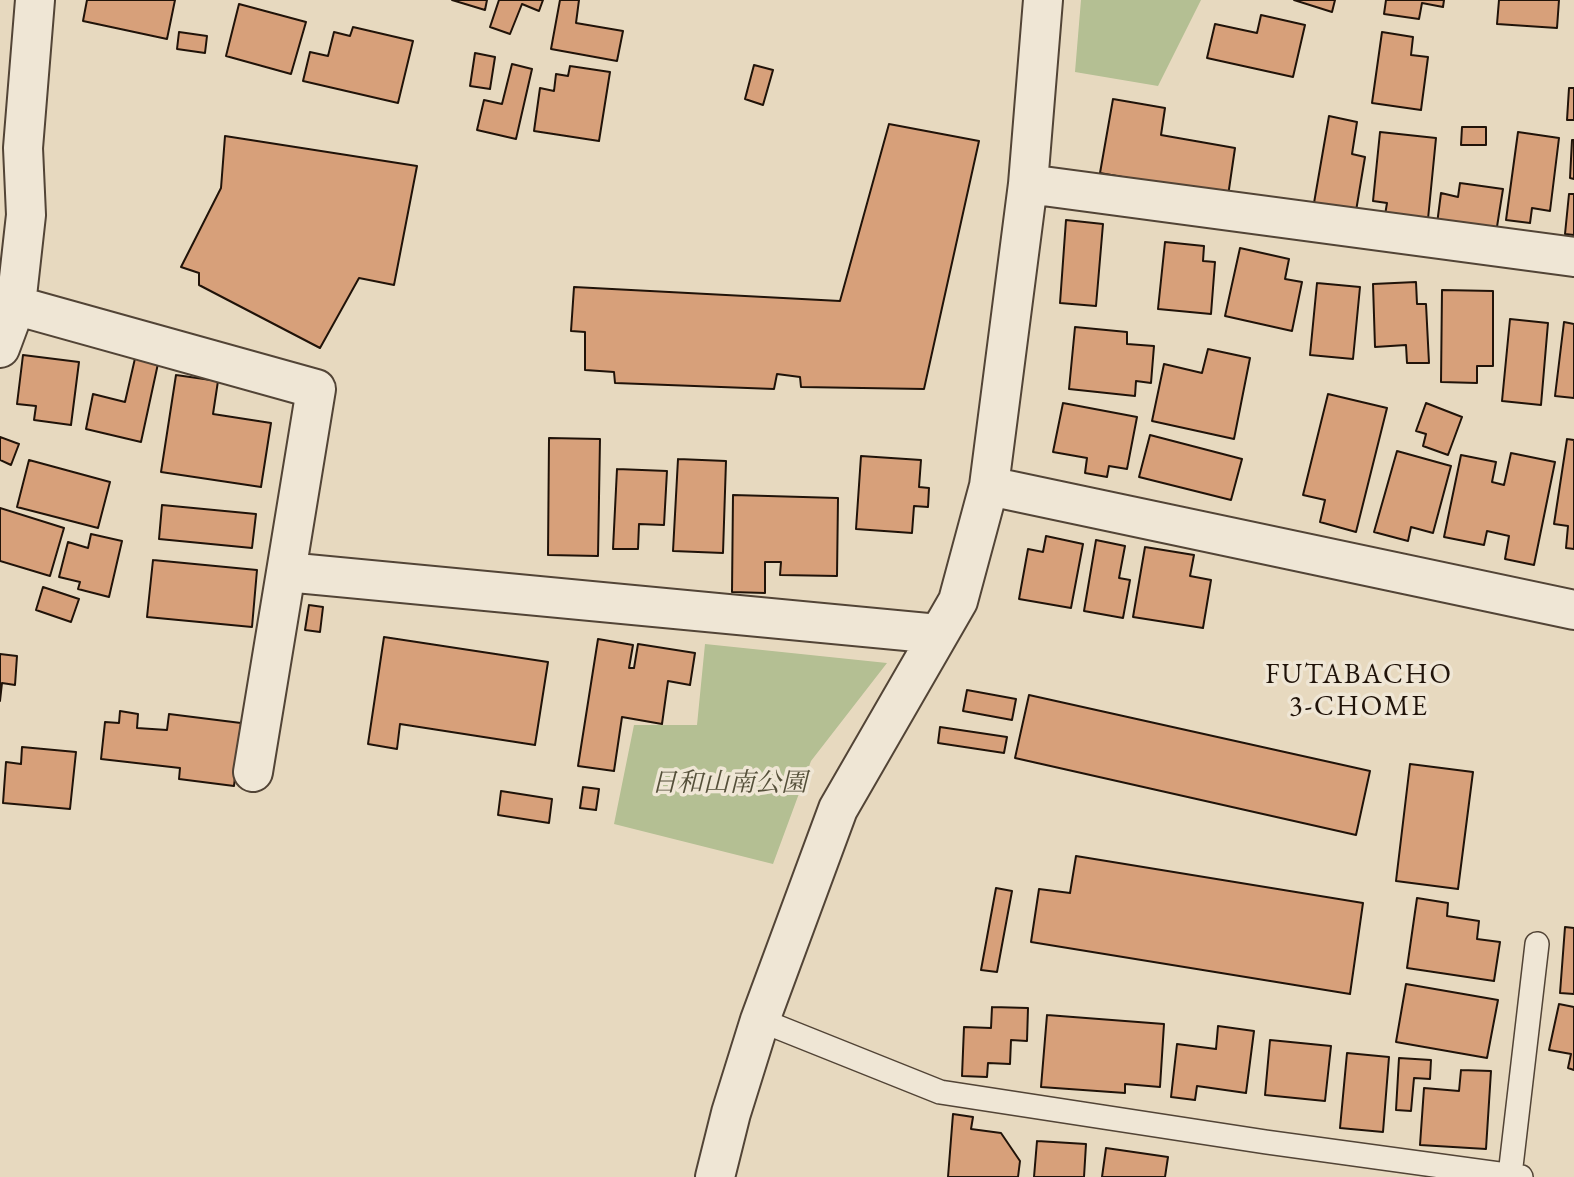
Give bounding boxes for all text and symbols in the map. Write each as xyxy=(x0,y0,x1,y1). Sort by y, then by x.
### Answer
district label: FUTABACHO 3-CHOME xyxy=(1266,658,1452,724)
park label: 日和山南公園 xyxy=(651,768,807,800)

